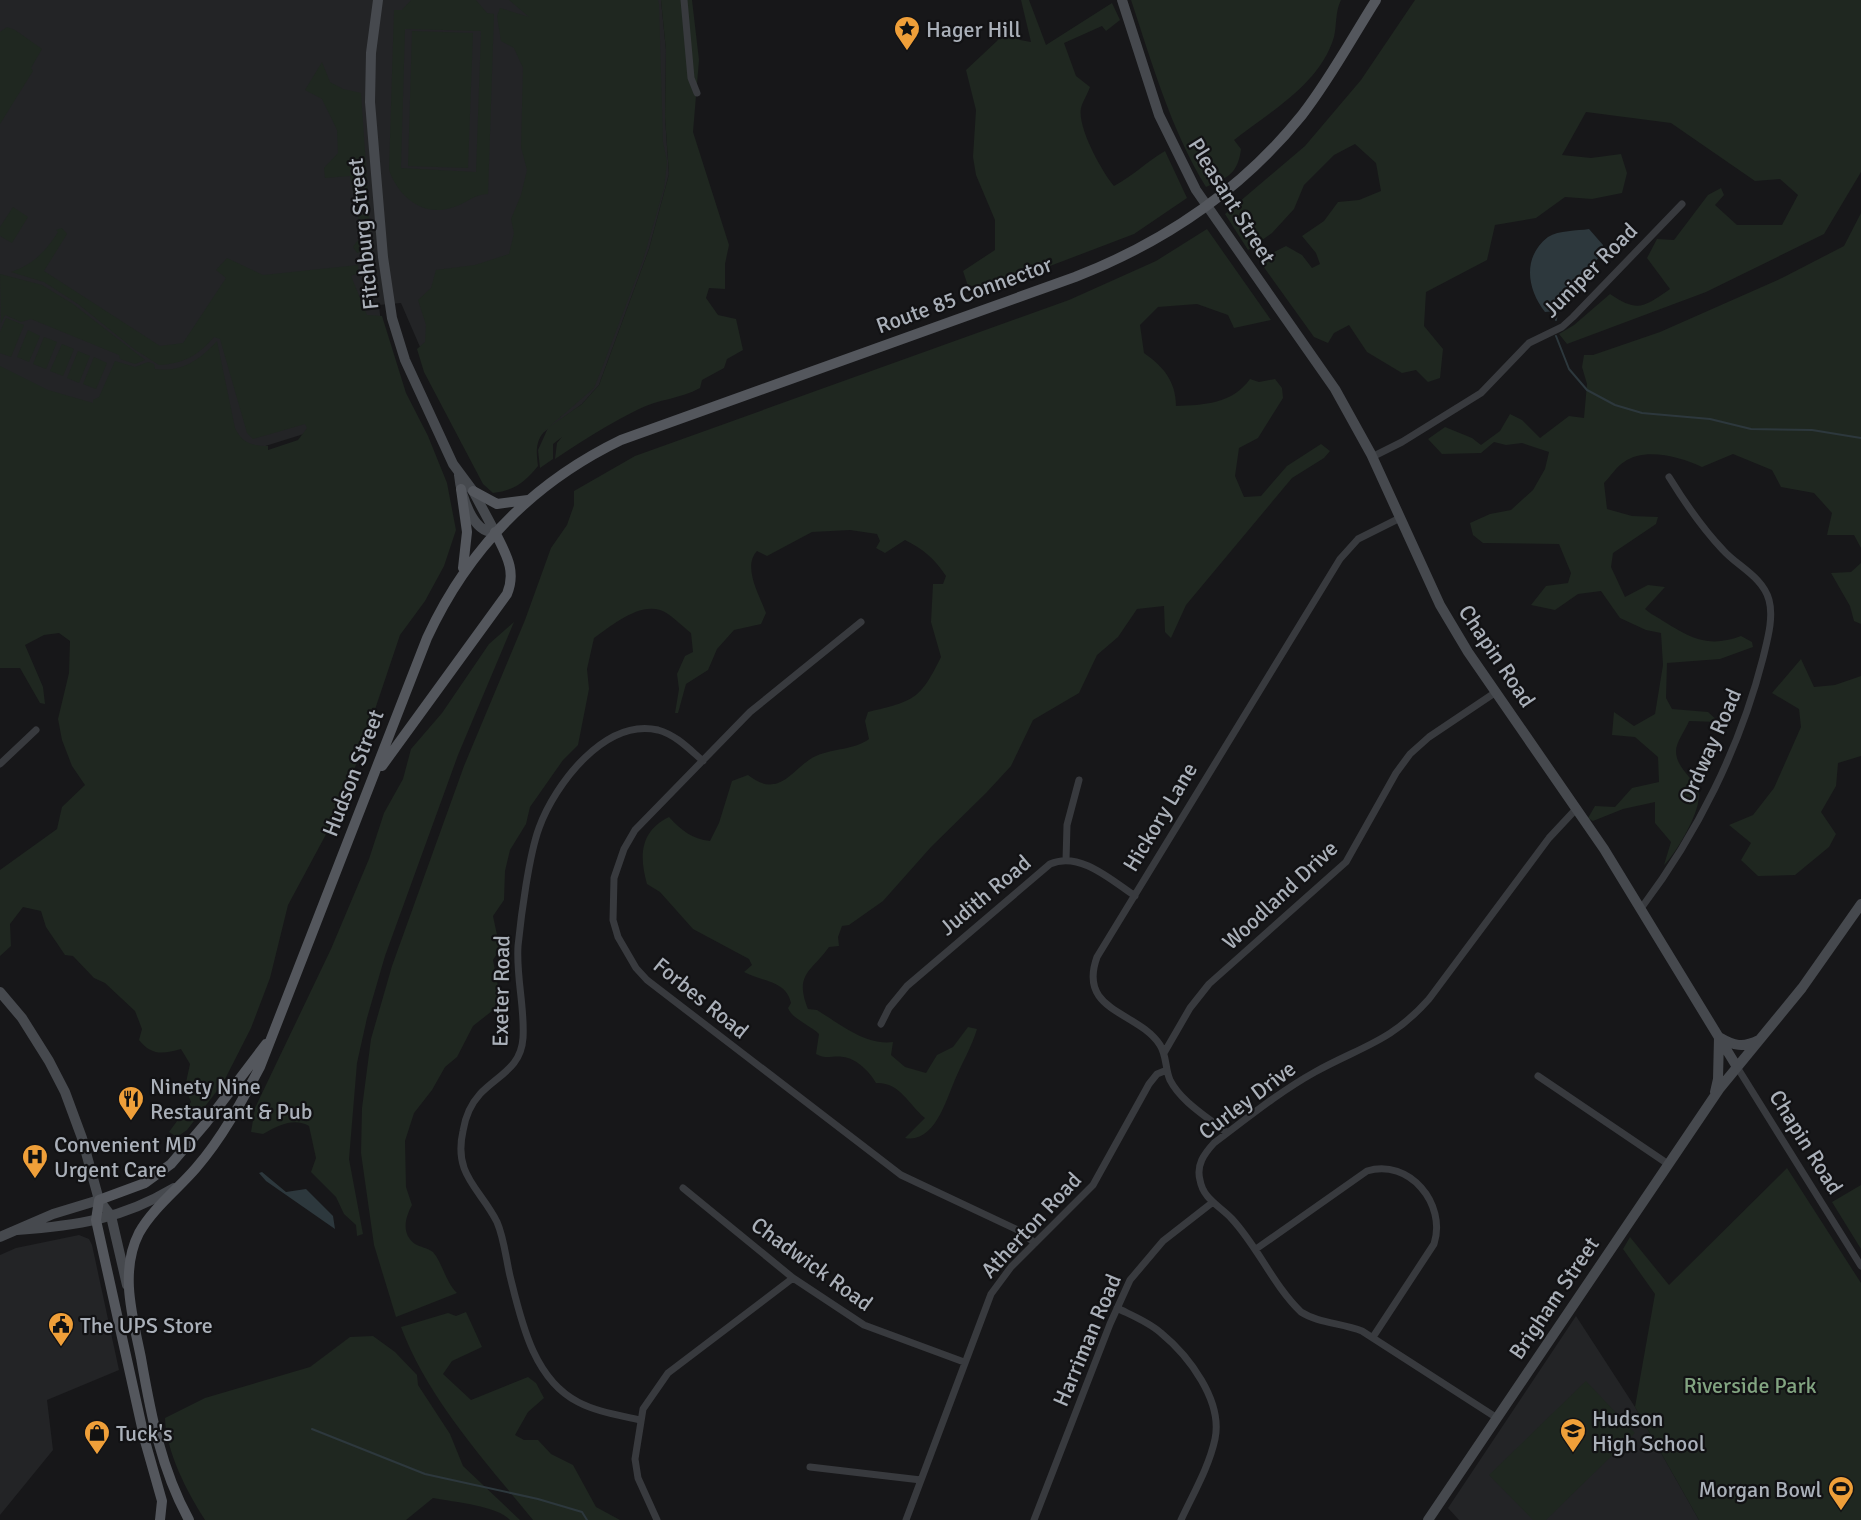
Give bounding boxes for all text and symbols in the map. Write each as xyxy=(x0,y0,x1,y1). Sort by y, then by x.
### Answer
place icon: Hager Hill xyxy=(892,14,922,52)
place label: Hager Hill xyxy=(926,16,1021,43)
street label: Pleasant Street xyxy=(1183,133,1282,269)
street label: Fitchburg Street xyxy=(342,156,384,311)
street label: Juniper Road xyxy=(1537,217,1643,323)
street label: Route 85 Connector xyxy=(872,251,1056,339)
street label: Chapin Road xyxy=(1453,600,1541,712)
street label: Ordway Road xyxy=(1673,684,1747,808)
street label: Hudson Street xyxy=(316,705,390,840)
street label: Hickory Lane xyxy=(1117,758,1203,876)
street label: Woodland Drive xyxy=(1217,835,1343,955)
street label: Judith Road xyxy=(934,849,1036,941)
street label: Exeter Road xyxy=(487,935,515,1047)
street label: Forbes Road xyxy=(648,951,754,1045)
street label: Curley Drive xyxy=(1193,1055,1301,1145)
place label: Ninety Nine Restaurant & Pub xyxy=(150,1073,312,1125)
restaurant icon: Ninety Nine Restaurant & Pub xyxy=(116,1084,146,1122)
street label: Chapin Road xyxy=(1763,1085,1849,1199)
place label: Convenient MD Urgent Care xyxy=(54,1131,197,1183)
hospital icon: Convenient MD Urgent Care xyxy=(20,1142,50,1180)
street label: Atherton Road xyxy=(975,1166,1087,1284)
street label: Chadwick Road xyxy=(746,1211,878,1317)
street label: Brigham Street xyxy=(1503,1231,1605,1364)
street label: Harriman Road xyxy=(1047,1270,1127,1410)
public building icon: The UPS Store xyxy=(46,1310,76,1348)
place label: The UPS Store xyxy=(80,1312,213,1339)
park label: Riverside Park xyxy=(1683,1372,1817,1399)
place label: Hudson High School xyxy=(1592,1405,1705,1457)
school or university icon: Hudson High School xyxy=(1558,1416,1588,1454)
shop icon: Tuck's xyxy=(82,1418,112,1456)
place label: Tuck's xyxy=(116,1420,173,1447)
sports icon: Morgan Bowl xyxy=(1826,1474,1856,1512)
place label: Morgan Bowl xyxy=(1698,1476,1822,1503)

